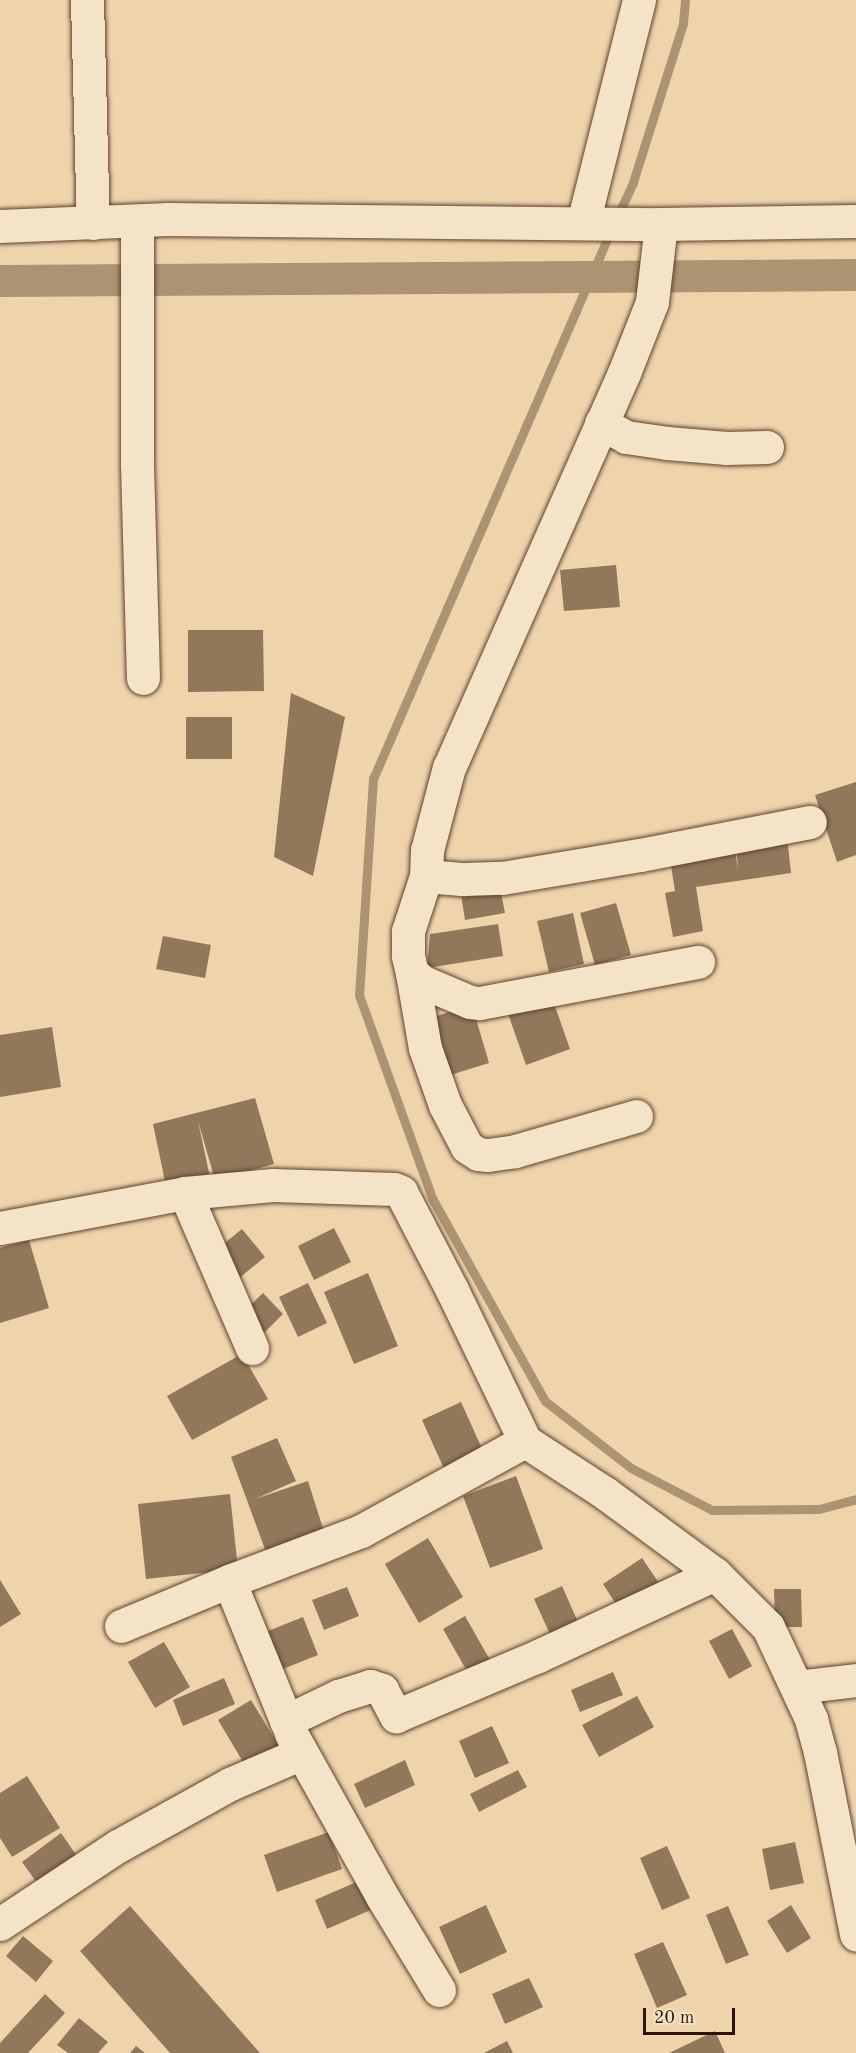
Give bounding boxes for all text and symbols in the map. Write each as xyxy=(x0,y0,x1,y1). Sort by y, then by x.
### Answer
scale bar xyxy=(646,1996,738,2034)
text: 20 m xyxy=(654,2009,694,2027)

